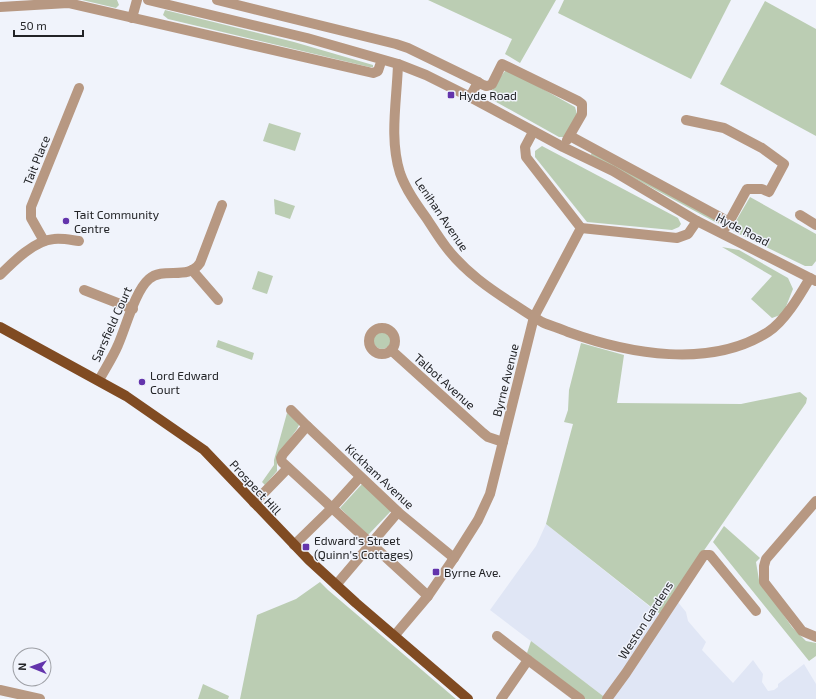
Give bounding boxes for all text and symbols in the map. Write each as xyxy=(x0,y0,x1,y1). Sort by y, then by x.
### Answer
scale bar xyxy=(14,12,83,38)
text: 50 m xyxy=(20,18,47,32)
place label: Hyde Road xyxy=(459,88,517,102)
marker: Hyde Road xyxy=(446,90,456,100)
street label: Tait Place xyxy=(20,133,52,187)
street label: Lenihan Avenue xyxy=(412,175,472,253)
place label: Tait Community Centre xyxy=(74,207,160,235)
street label: Hyde Road xyxy=(714,210,772,248)
marker: Tait Community Centre xyxy=(61,216,71,226)
street label: Sarsfield Court xyxy=(88,284,134,364)
street label: Byrne Avenue xyxy=(489,342,521,418)
street label: Talbot Avenue xyxy=(412,350,478,412)
place label: Lord Edward Court xyxy=(150,368,219,396)
marker: Lord Edward Court xyxy=(137,377,147,387)
street label: Kickham Avenue xyxy=(343,441,417,511)
street label: Prospect Hill xyxy=(227,457,285,517)
place label: Edward's Street (Quinn's Cottages) xyxy=(314,533,413,562)
marker: Edward's Street (Quinn's Cottages) xyxy=(301,542,311,552)
place label: Byrne Ave. xyxy=(444,565,501,579)
marker: Byrne Ave. xyxy=(431,567,441,577)
street label: Weston Gardens xyxy=(615,578,675,662)
north arrow xyxy=(12,647,52,687)
text: N xyxy=(15,663,28,671)

